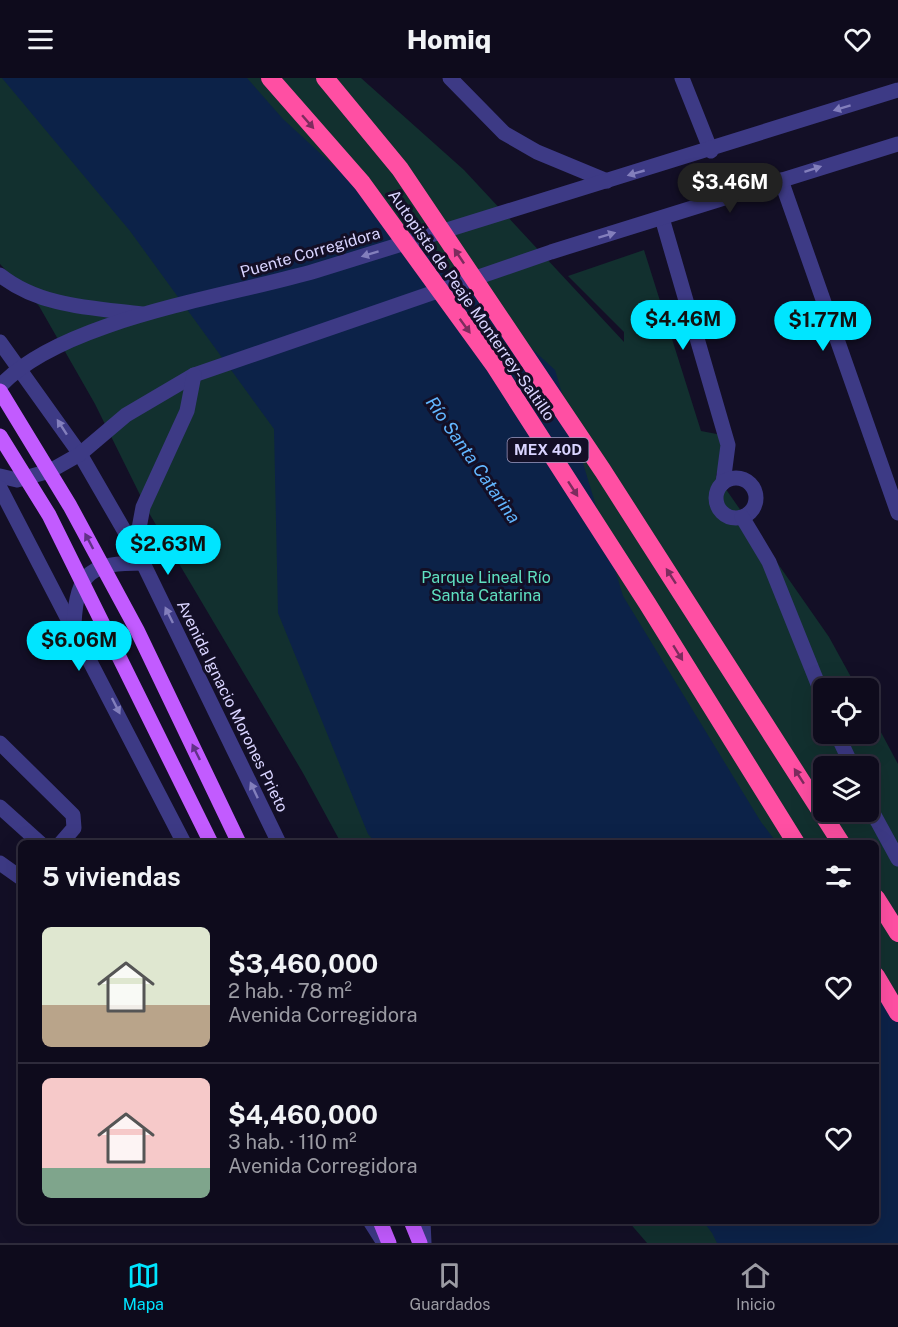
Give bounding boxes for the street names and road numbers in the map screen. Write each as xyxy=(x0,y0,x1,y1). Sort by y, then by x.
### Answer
street label: Autopista de Peaje Monterrey-Saltillo xyxy=(384,186,559,424)
street label: Puente Corregidora xyxy=(238,223,382,282)
road number: MEX 40D xyxy=(508,438,588,462)
street label: Avenida Ignacio Morones Prieto xyxy=(173,597,292,815)

